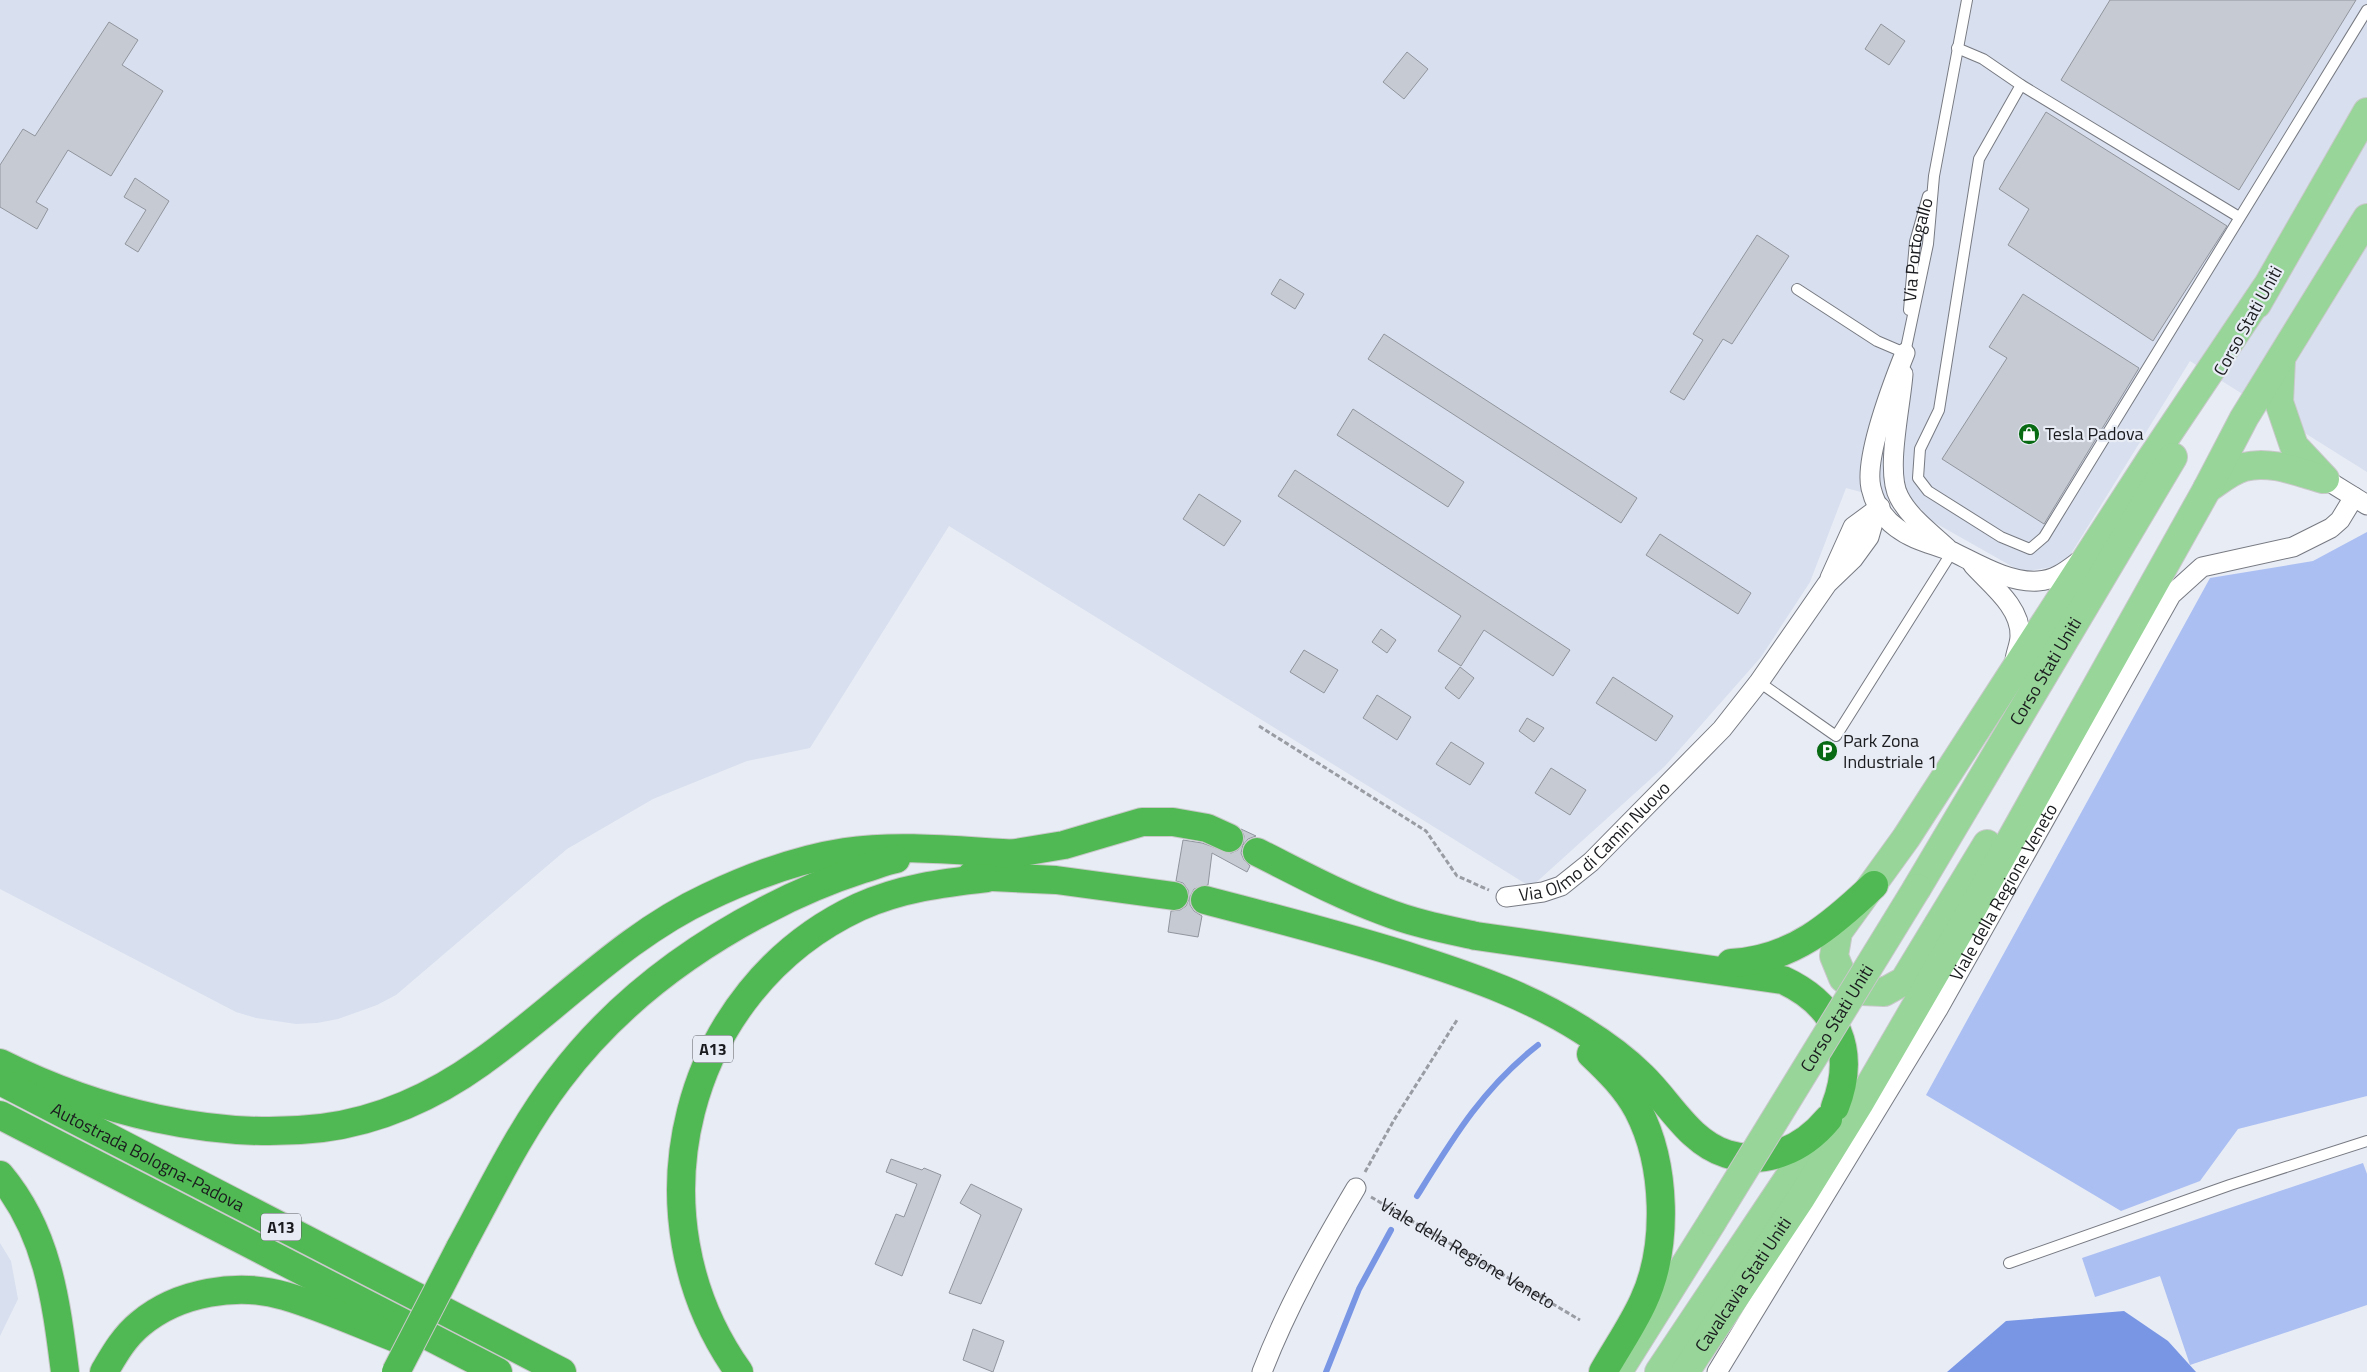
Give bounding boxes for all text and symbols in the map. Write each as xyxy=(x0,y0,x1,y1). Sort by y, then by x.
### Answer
street label: Via Portogallo xyxy=(1896,194,1940,303)
street label: Corso Stati Uniti xyxy=(2206,261,2289,381)
place label: Tesla Padova xyxy=(2045,420,2143,447)
shop icon: Tesla Padova xyxy=(2017,422,2041,446)
street label: Corso Stati Uniti xyxy=(2003,612,2088,730)
place label: Park Zona Industriale 1 xyxy=(1843,727,1937,775)
parking icon: Park Zona Industriale 1 xyxy=(1815,739,1839,763)
street label: Via Olmo di Camin Nuovo xyxy=(1517,775,1676,908)
street label: Viale della Regione Veneto xyxy=(1943,798,2064,986)
street label: Corso Stati Uniti xyxy=(1793,959,1880,1077)
road number: A13 xyxy=(693,1036,733,1062)
street label: Autostrada Bologna-Padova xyxy=(46,1096,249,1218)
street label: Viale della Regione Veneto xyxy=(1375,1191,1561,1316)
street label: Cavalcavia Stati Uniti xyxy=(1688,1211,1798,1357)
road number: A13 xyxy=(261,1214,301,1240)

